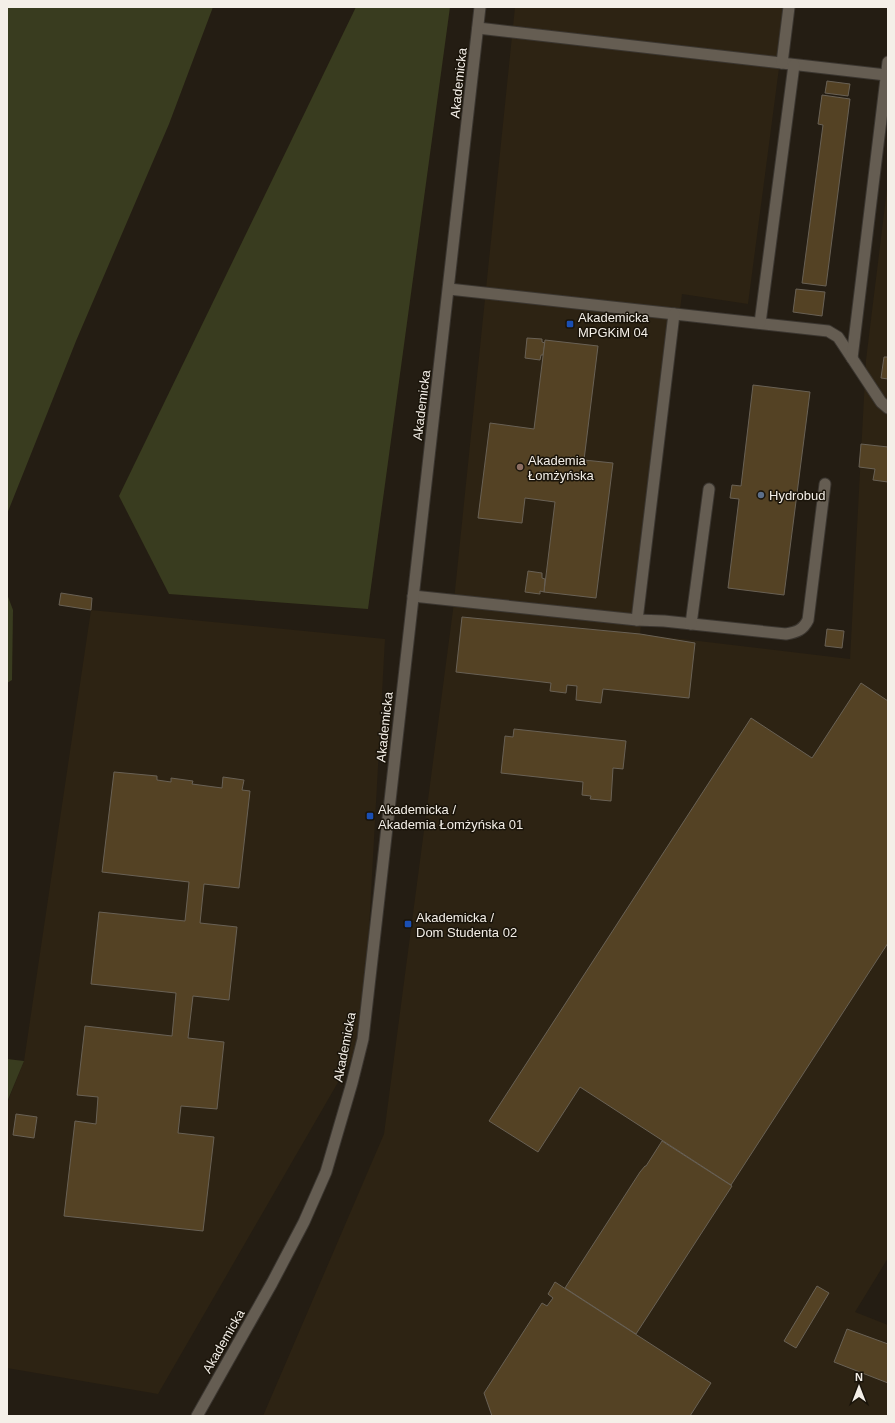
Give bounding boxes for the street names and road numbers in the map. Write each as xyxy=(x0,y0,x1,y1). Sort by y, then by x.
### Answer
street label: Akademicka xyxy=(447,46,470,119)
street label: Akademicka xyxy=(410,368,433,441)
street label: Akademicka xyxy=(373,690,396,763)
street label: Akademicka xyxy=(330,1010,359,1083)
street label: Akademicka xyxy=(199,1306,248,1376)

